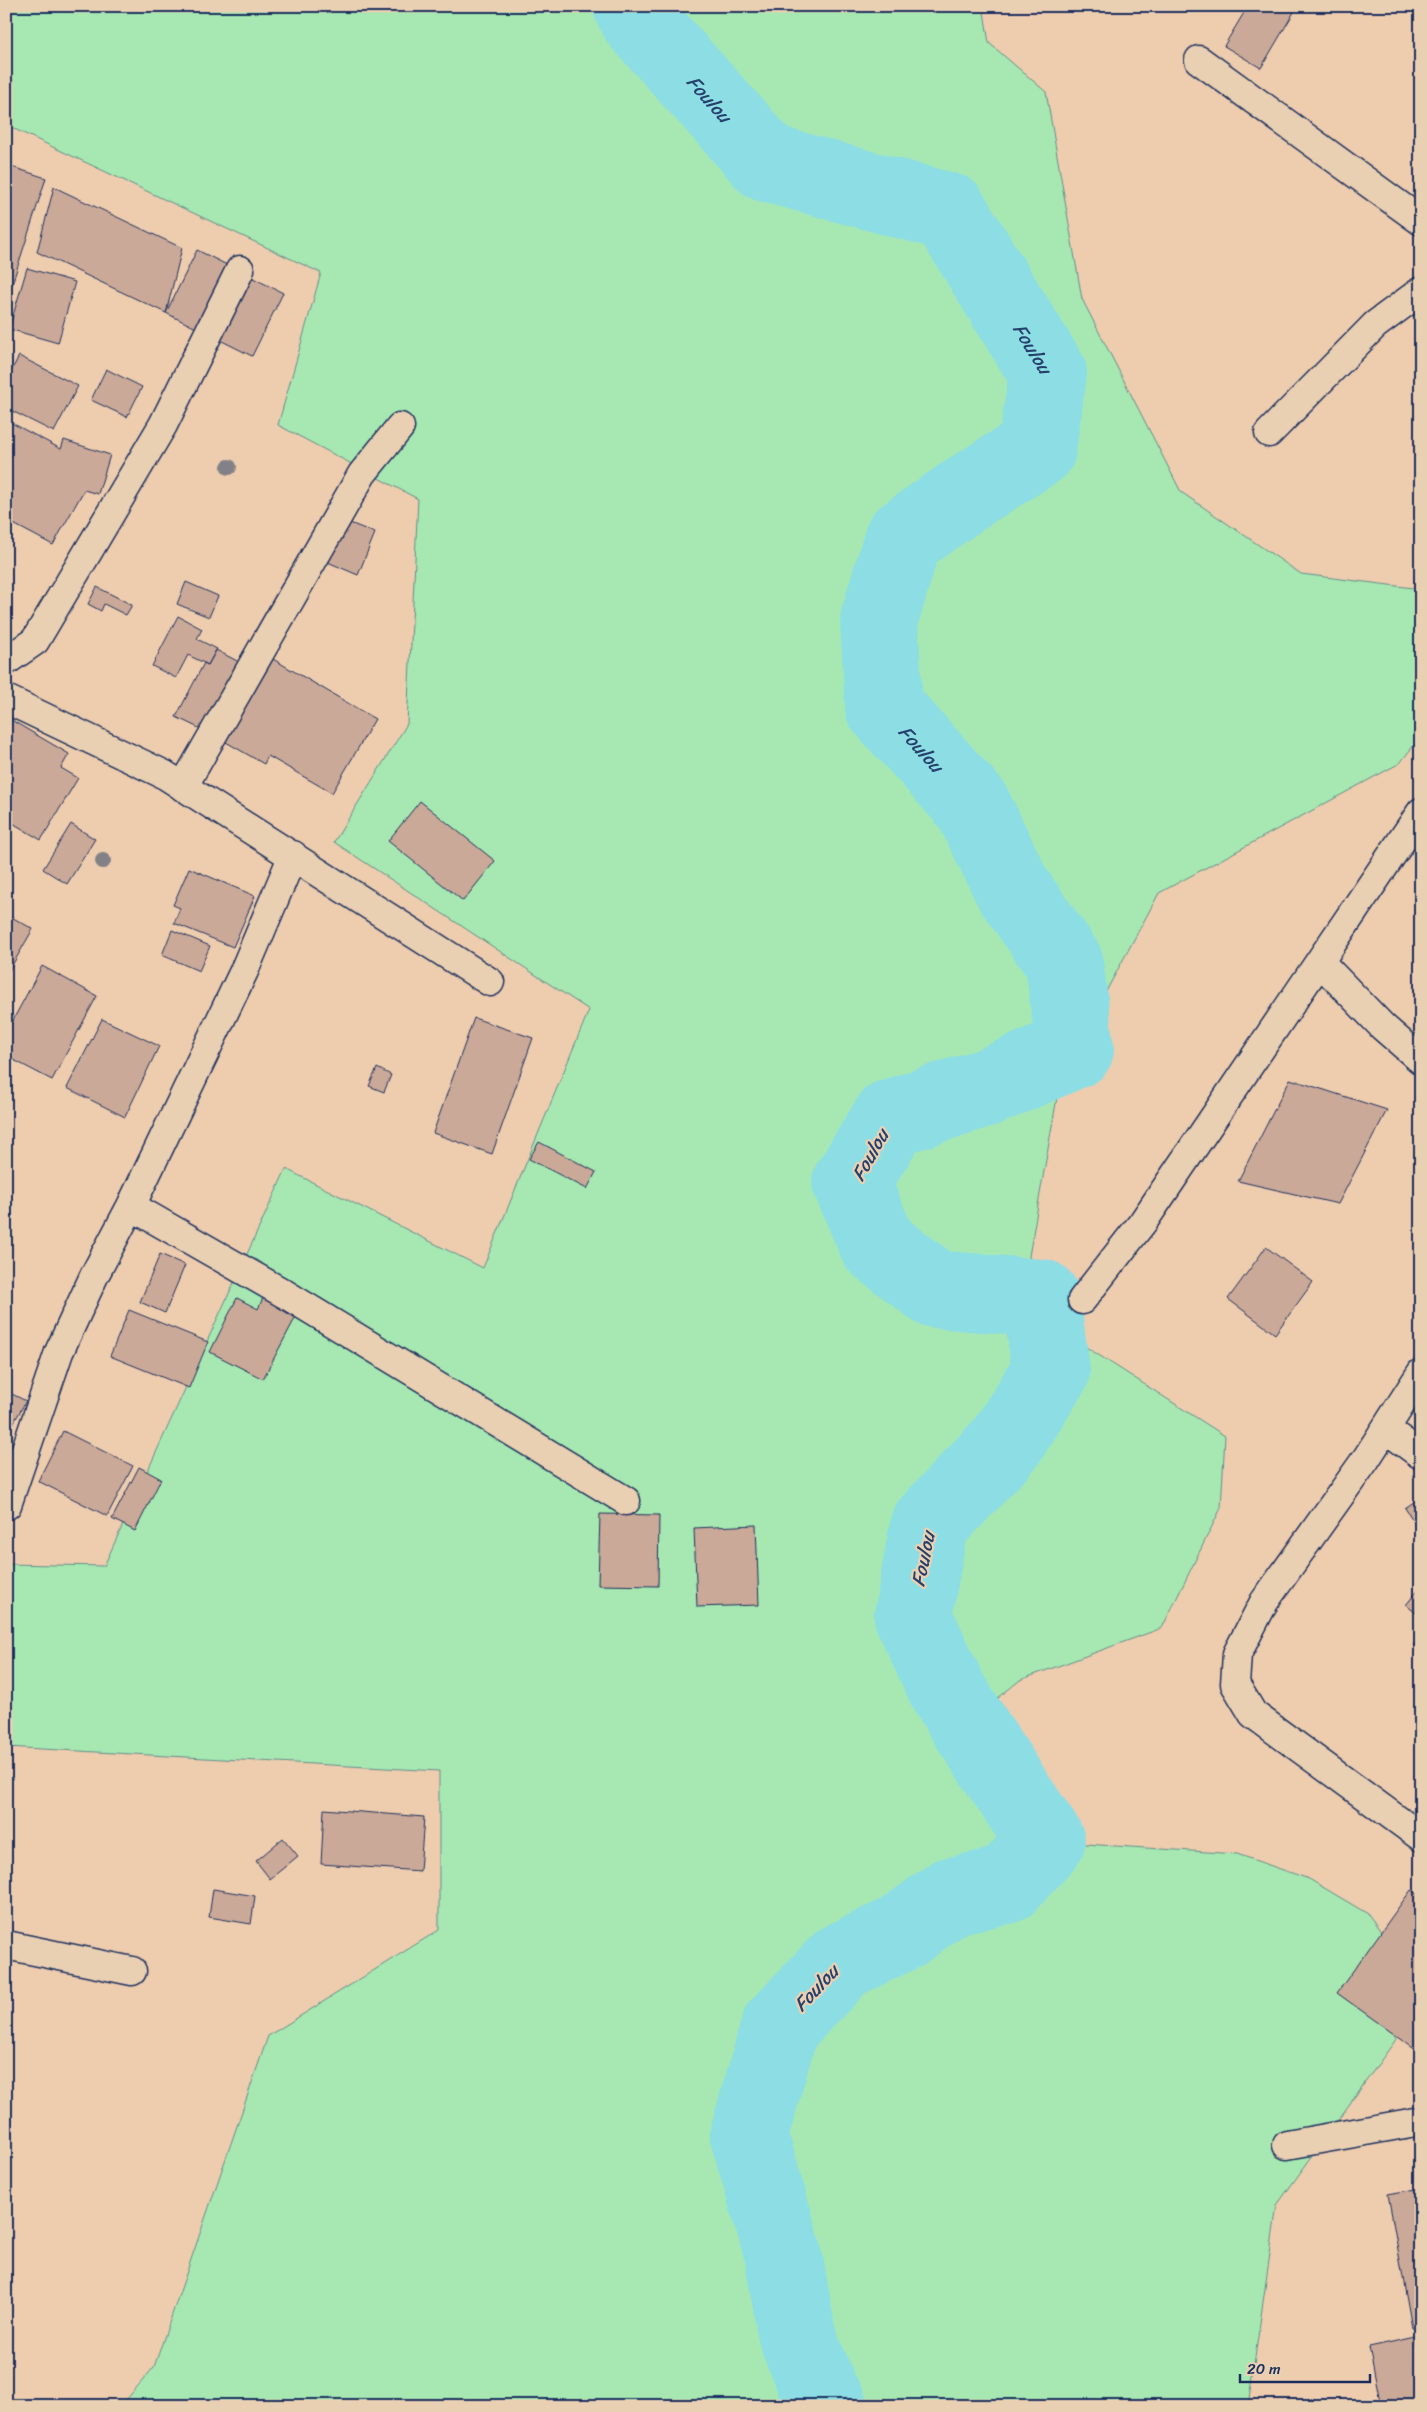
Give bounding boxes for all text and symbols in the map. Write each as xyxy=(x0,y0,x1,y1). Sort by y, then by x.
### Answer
water label: Foulou xyxy=(679,67,742,132)
water label: Foulou xyxy=(1004,316,1063,383)
water label: Foulou xyxy=(891,717,954,782)
water label: Foulou xyxy=(842,1120,899,1187)
water label: Foulou xyxy=(902,1526,945,1589)
water label: Foulou xyxy=(785,1955,849,2019)
scale bar xyxy=(1240,2352,1370,2384)
text: 20 m xyxy=(1247,2356,1281,2382)

